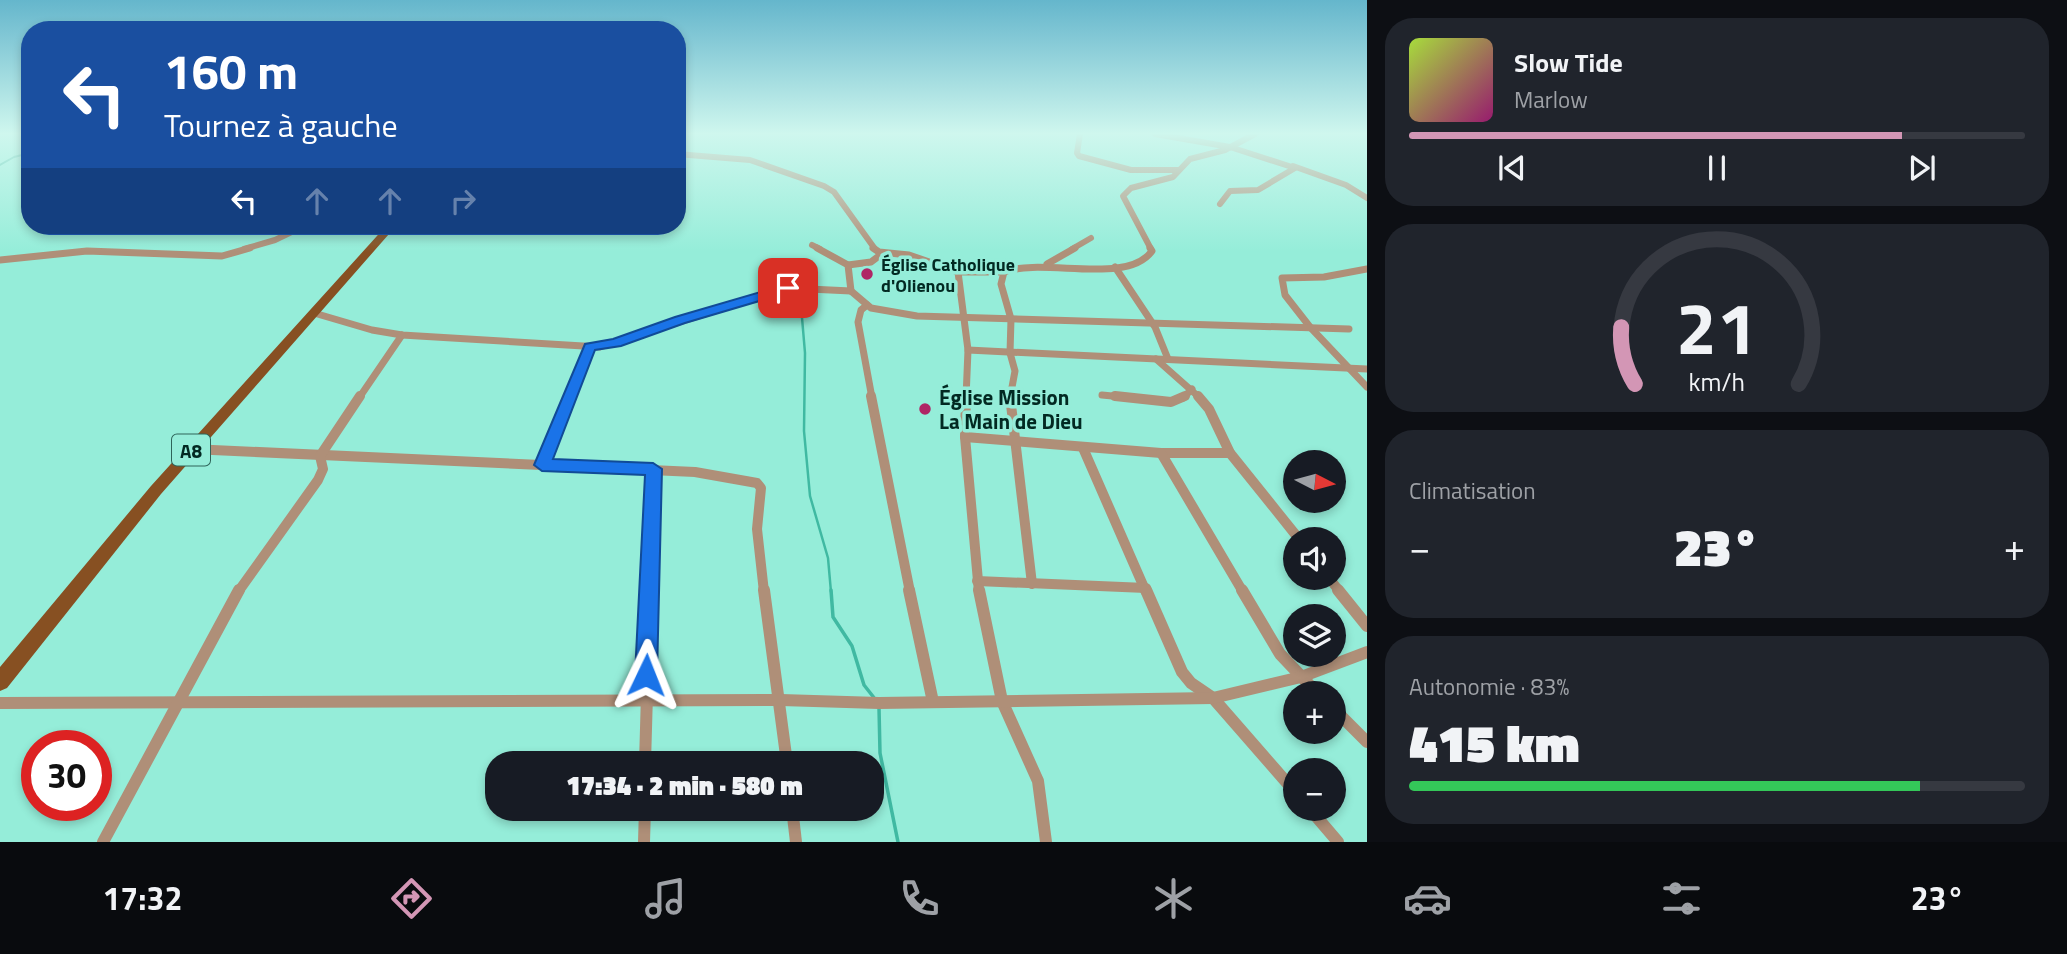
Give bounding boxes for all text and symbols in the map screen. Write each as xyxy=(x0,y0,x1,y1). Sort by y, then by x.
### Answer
text: 160 m xyxy=(164,33,298,108)
text: Slow Tide xyxy=(1514,43,1623,82)
icon: left xyxy=(49,49,140,140)
text: Marlow xyxy=(1514,82,1588,117)
text: Tournez à gauche xyxy=(164,101,398,149)
icon: previous xyxy=(1493,149,1531,187)
icon: pause xyxy=(1698,149,1736,187)
icon: next xyxy=(1903,149,1941,187)
icon: left xyxy=(225,182,263,220)
icon: ahead xyxy=(298,182,336,220)
icon: ahead xyxy=(371,182,409,220)
icon: right xyxy=(444,182,482,220)
place label: Église Catholique d'Olienou xyxy=(881,251,1015,299)
pin xyxy=(758,258,818,318)
marker: Église Catholique d'Olienou xyxy=(859,266,875,282)
icon: arrive xyxy=(769,269,807,307)
text: 21 xyxy=(1676,272,1758,382)
text: km/h xyxy=(1689,363,1745,401)
place label: Église Mission La Main de Dieu xyxy=(939,381,1083,437)
marker: Église Mission La Main de Dieu xyxy=(917,401,933,417)
road number: A8 xyxy=(172,435,210,466)
north arrow xyxy=(1283,450,1346,513)
map controls xyxy=(1283,450,1346,821)
text: Climatisation xyxy=(1409,473,1536,508)
text: 23° xyxy=(1674,507,1760,586)
text: − xyxy=(1409,518,1430,576)
text: + xyxy=(2004,518,2025,576)
button: sound xyxy=(1283,527,1346,590)
button: layers xyxy=(1283,604,1346,667)
position arrow xyxy=(609,638,683,712)
text: Autonomie · 83% xyxy=(1409,669,1569,704)
button: + xyxy=(1283,681,1346,744)
text: 415 km xyxy=(1409,703,1580,782)
speed limit sign: 30 xyxy=(21,730,112,821)
button: − xyxy=(1283,758,1346,821)
text: 17:34 · 2 min · 580 m xyxy=(566,766,803,805)
text: 17:32 xyxy=(102,874,182,922)
icon: directions xyxy=(387,874,436,923)
icon: music xyxy=(641,874,690,923)
icon: phone xyxy=(895,874,944,923)
icon: climate xyxy=(1149,874,1198,923)
icon: car xyxy=(1403,874,1452,923)
icon: filters xyxy=(1657,874,1706,923)
text: 23° xyxy=(1911,874,1964,922)

